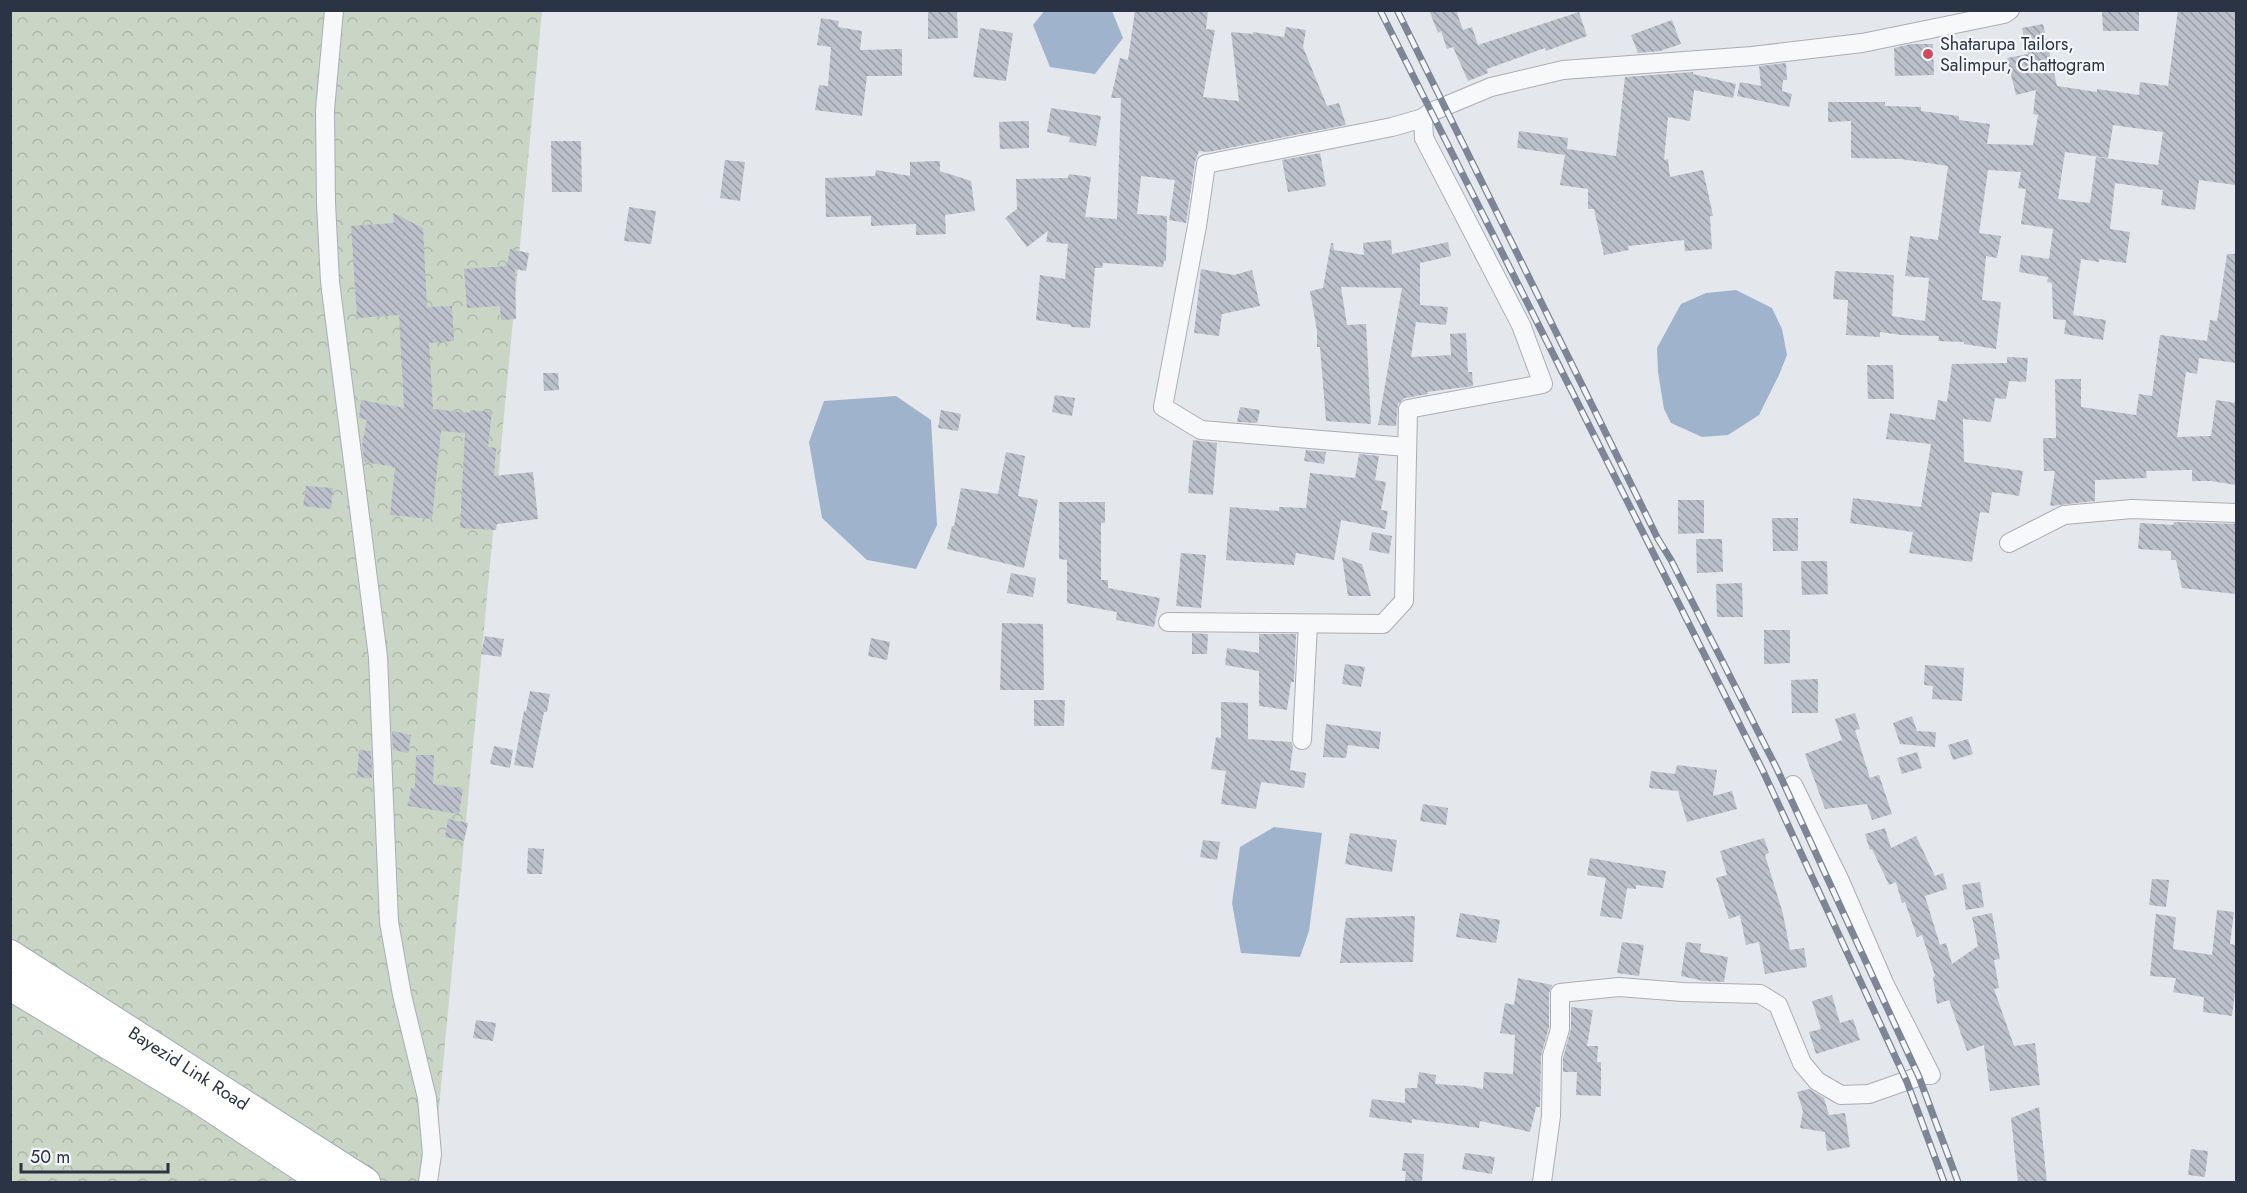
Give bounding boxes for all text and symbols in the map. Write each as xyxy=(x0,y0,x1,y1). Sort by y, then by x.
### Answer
place label: Shatarupa Tailors, Salimpur, Chattogram xyxy=(1940,31,2105,78)
marker: Shatarupa Tailors, Salimpur, Chattogram xyxy=(1921,47,1935,61)
street label: Bayezid Link Road xyxy=(123,1020,254,1117)
scale bar xyxy=(21,1136,168,1174)
text: 50 m xyxy=(30,1144,70,1170)

